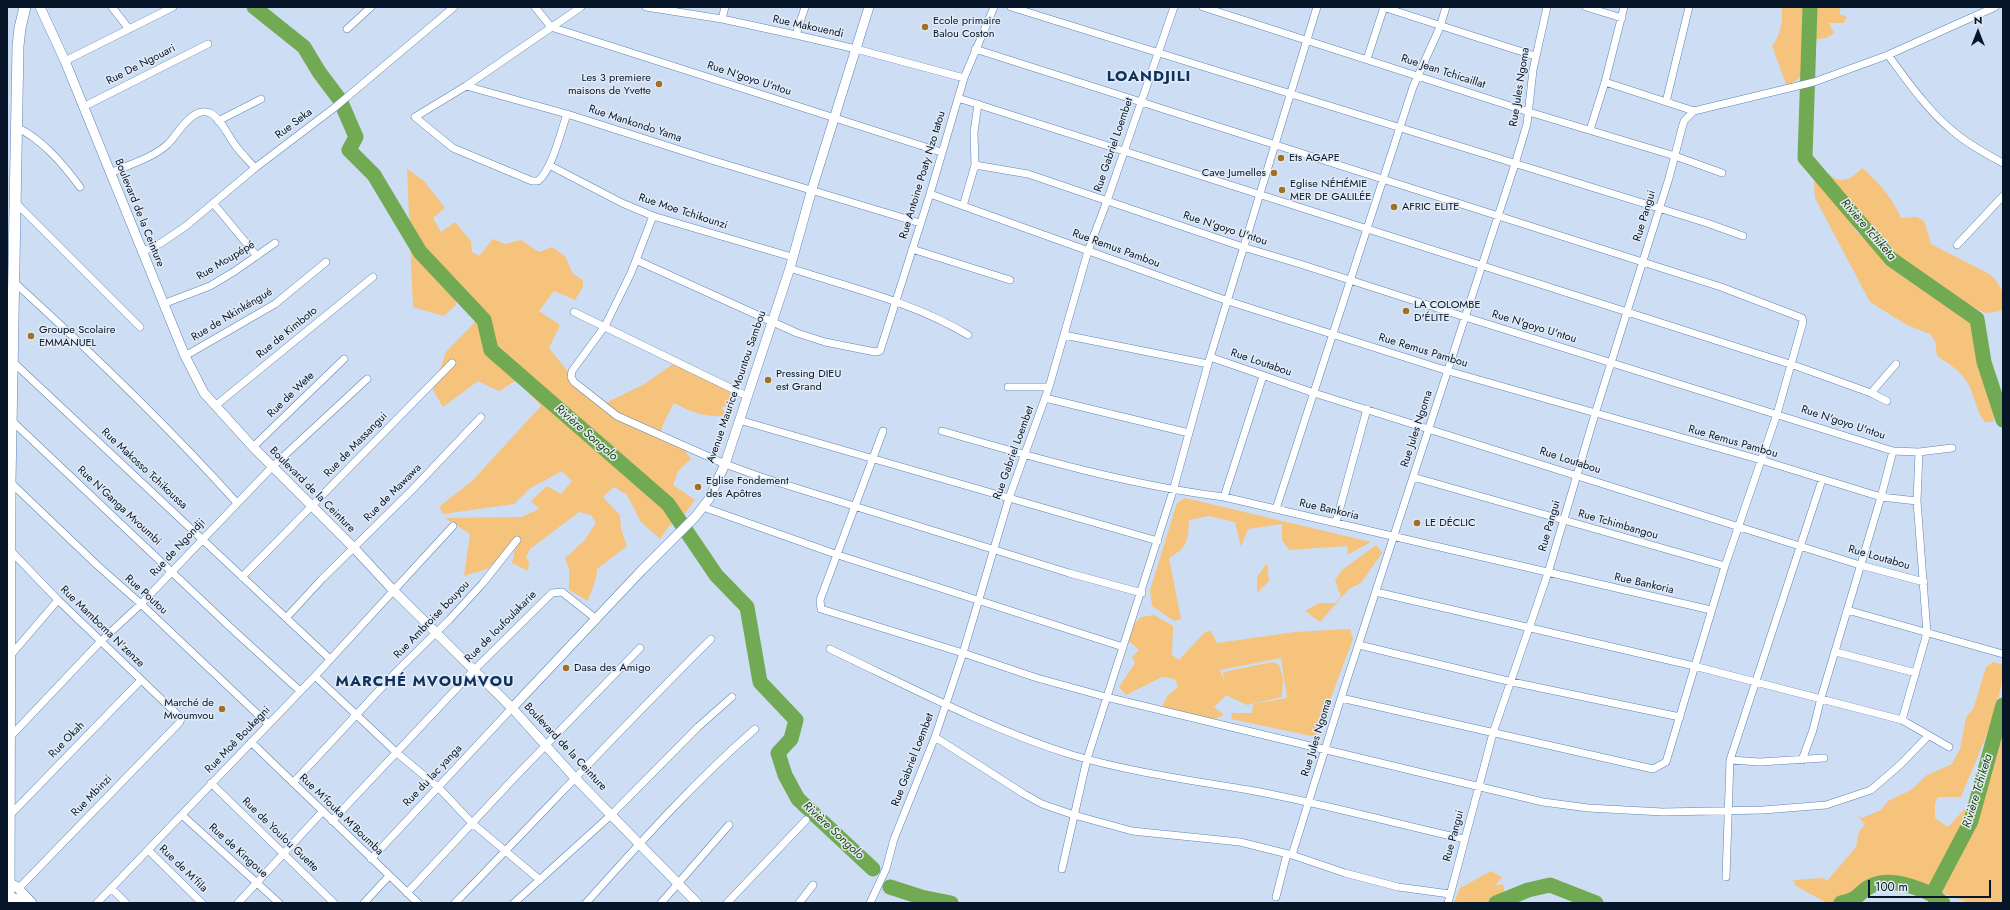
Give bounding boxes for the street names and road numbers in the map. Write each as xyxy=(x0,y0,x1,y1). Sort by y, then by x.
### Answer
street label: Rue Makouendi xyxy=(771,13,845,41)
street label: Rue De Ngouari xyxy=(104,42,178,88)
street label: Rue Jules Ngoma xyxy=(1507,47,1533,127)
street label: Rue Jean Tchicaillat xyxy=(1399,52,1487,92)
street label: Rue N'goyo U'ntou xyxy=(705,59,793,99)
street label: Rue Gabriel Loembet xyxy=(1092,96,1136,194)
street label: Rue Mankondo Yama xyxy=(587,103,683,145)
street label: Rue Seka xyxy=(273,106,315,142)
street label: Rue Antoine Poaty Nzo tatou xyxy=(897,109,949,241)
street label: Boulevard de la Ceinture xyxy=(111,157,167,269)
street label: Rue Pangui xyxy=(1631,189,1659,243)
street label: Rue Moe Tchikounzi xyxy=(637,191,729,233)
street label: Rue N'goyo U'ntou xyxy=(1181,209,1269,249)
street label: Rue Remus Pambou xyxy=(1070,227,1162,271)
street label: Rue Moupépé xyxy=(195,238,257,284)
street label: Rue de Nkinkéngué xyxy=(189,286,275,344)
street label: Rue de Kimboto xyxy=(254,304,320,362)
street label: Rue N'goyo U'ntou xyxy=(1490,308,1578,346)
street label: Avenue Maurice Mountou Sambou xyxy=(705,309,769,465)
street label: Rue Remus Pambou xyxy=(1377,331,1469,371)
street label: Rue Loutabou xyxy=(1229,346,1293,380)
street label: Rue de Wete xyxy=(265,369,317,421)
street label: Rue Jules Ngoma xyxy=(1398,389,1436,469)
street label: Rue N'goyo U'ntou xyxy=(1799,403,1887,443)
street label: Rue Gabriel Loembet xyxy=(991,404,1037,502)
street label: Rue de Massangui xyxy=(322,410,390,480)
street label: Rue Remus Pambou xyxy=(1687,423,1779,461)
street label: Rue Makosso Tchikoussa xyxy=(98,426,190,512)
street label: Boulevard de la Ceinture xyxy=(267,445,357,535)
street label: Rue Loutabou xyxy=(1538,445,1602,477)
street label: Rue de Mawawa xyxy=(362,462,424,524)
street label: Rue N'Ganga Mvoumbi xyxy=(74,464,164,548)
street label: Rue Bankoria xyxy=(1298,497,1360,523)
street label: Rue Pangui xyxy=(1536,499,1564,553)
street label: Rue Tchimbangou xyxy=(1576,507,1660,543)
street label: Rue de Ngondji xyxy=(148,516,208,580)
street label: Rue Loutabou xyxy=(1847,543,1911,573)
street label: Rue Bankoria xyxy=(1613,571,1675,597)
street label: Rue Poutou xyxy=(122,572,170,618)
street label: Rue Ambroise bouyou xyxy=(391,578,473,662)
street label: Rue Mamboma N'zenze xyxy=(57,583,147,671)
street label: Rue de loufoulakarie xyxy=(463,589,539,665)
street label: Rue Jules Ngoma xyxy=(1299,698,1335,778)
street label: Boulevard de la Ceinture xyxy=(521,700,609,794)
street label: Rue Moê Boukegni xyxy=(203,704,273,776)
street label: Rue Gabriel Loembet xyxy=(889,711,937,809)
street label: Rue Okah xyxy=(46,719,88,761)
street label: Rue du lac yanga xyxy=(401,742,465,810)
street label: Rue Mbinzi xyxy=(69,772,115,820)
street label: Rue M'fouka M'Boumba xyxy=(296,772,386,858)
street label: Rue de Youlou Guette xyxy=(239,795,321,875)
street label: Rue Pangui xyxy=(1441,809,1467,863)
street label: Rue de Kingoue xyxy=(206,821,270,881)
street label: Rue de M'fila xyxy=(156,843,210,895)

